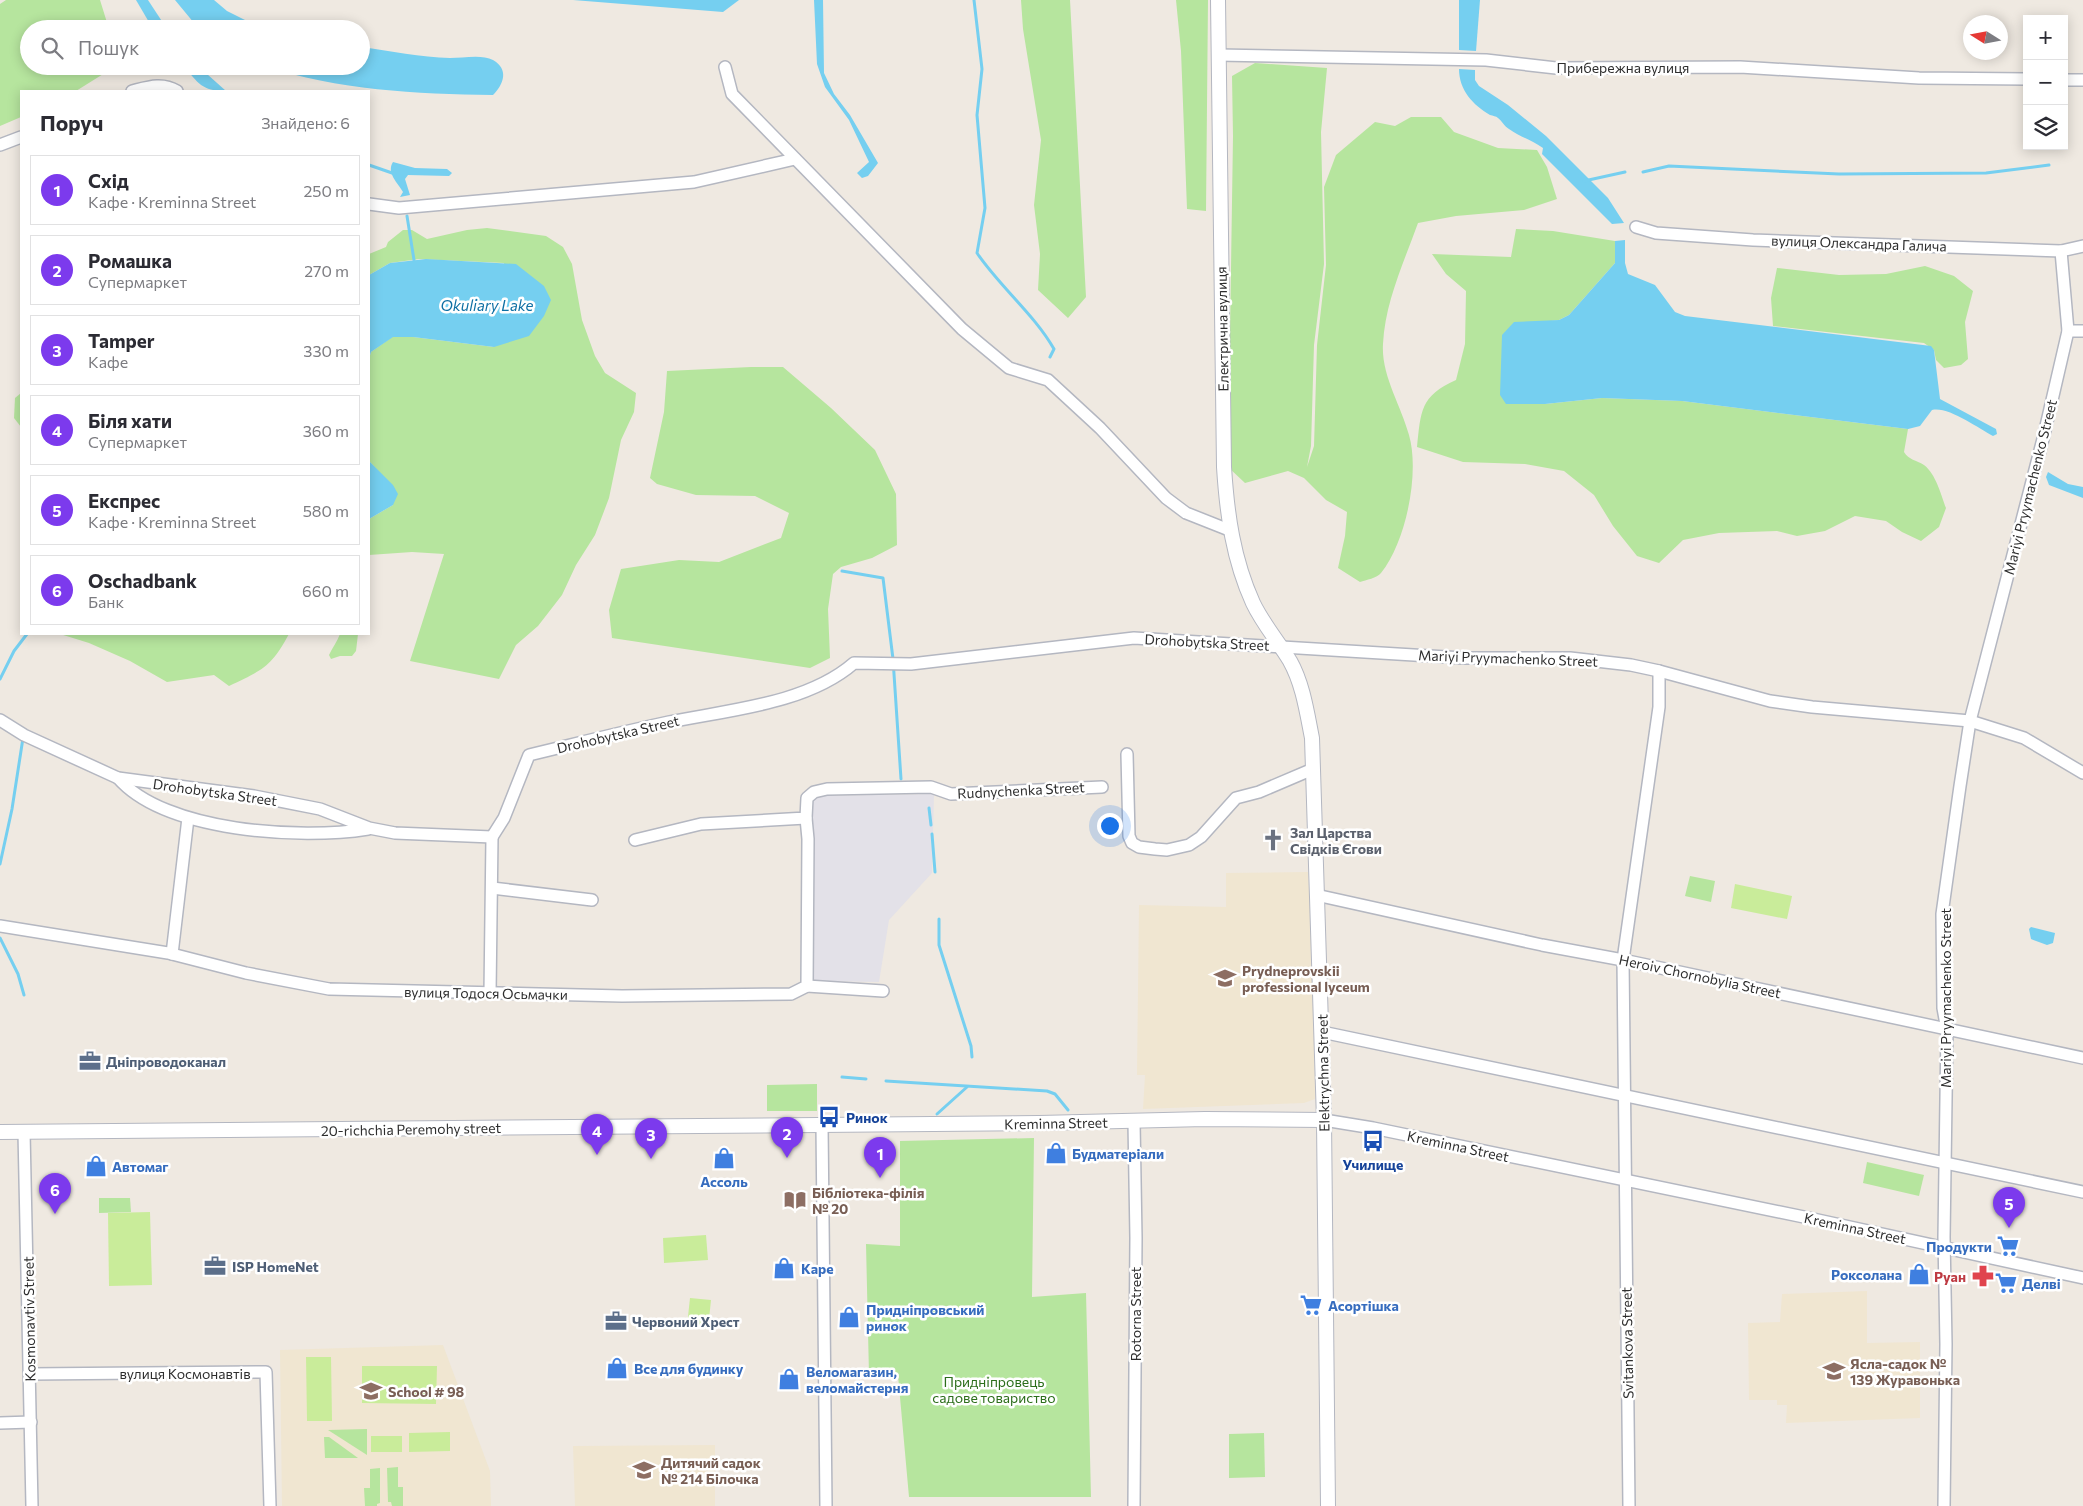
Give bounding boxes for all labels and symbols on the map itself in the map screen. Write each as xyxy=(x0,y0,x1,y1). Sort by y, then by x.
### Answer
north arrow xyxy=(1963,15,2008,60)
street label: Прибережна вулиця xyxy=(1557,59,1689,76)
street label: вулиця Олександра Галича xyxy=(1771,231,1947,255)
street label: Електрична вулиця xyxy=(1212,266,1232,392)
water label: Okuliary Lake xyxy=(440,296,534,314)
street label: Mariyi Pryymachenko Street xyxy=(2000,397,2060,576)
street label: Drohobytska Street xyxy=(1144,630,1270,654)
street label: Mariyi Pryymachenko Street xyxy=(1418,646,1598,670)
street label: Drohobytska Street xyxy=(555,712,681,756)
street label: Drohobytska Street xyxy=(152,775,278,809)
street label: Rudnychenka Street xyxy=(957,778,1085,802)
your location xyxy=(1097,813,1123,839)
place label: Зал Царства Свідків Єгови xyxy=(1290,824,1382,857)
church icon: Зал Царства Свідків Єгови xyxy=(1260,827,1286,853)
street label: Mariyi Pryymachenko Street xyxy=(1937,908,1954,1088)
street label: Heroiv Chornobylia Street xyxy=(1617,951,1783,1002)
place label: Prydneprovskii professional lyceum xyxy=(1242,962,1370,995)
school or university icon: Prydneprovskii professional lyceum xyxy=(1212,965,1238,991)
street label: вулиця Тодося Осьмачки xyxy=(404,983,568,1003)
street label: Elektrychna Street xyxy=(1313,1014,1333,1132)
office icon: Дніпроводоканал xyxy=(77,1048,103,1074)
place label: Дніпроводоканал xyxy=(106,1053,226,1070)
bus stop icon: Ринок xyxy=(816,1104,842,1130)
place label: Ринок xyxy=(846,1109,888,1126)
pin: 4 xyxy=(581,1114,613,1155)
street label: Kreminna Street xyxy=(1004,1114,1108,1132)
pin: 2 xyxy=(771,1117,803,1158)
pin: 3 xyxy=(635,1118,667,1159)
street label: 20-richchia Peremohy street xyxy=(321,1119,502,1139)
street label: Kreminna Street xyxy=(1406,1127,1511,1165)
bus stop icon: Училище xyxy=(1360,1128,1386,1154)
pin: 1 xyxy=(864,1137,896,1178)
shop icon: Будматеріали xyxy=(1043,1140,1069,1166)
shop icon: Ассоль xyxy=(711,1145,737,1171)
place label: Будматеріали xyxy=(1072,1145,1164,1162)
shop icon: Автомаг xyxy=(83,1153,109,1179)
place label: Училище xyxy=(1343,1156,1403,1173)
place label: Автомаг xyxy=(112,1158,169,1175)
pin: 6 xyxy=(39,1173,71,1214)
place label: Ассоль xyxy=(700,1173,748,1190)
place label: Бібліотека-філія № 20 xyxy=(812,1184,924,1217)
library icon: Бібліотека-філія № 20 xyxy=(782,1187,808,1213)
pin: 5 xyxy=(1993,1187,2025,1228)
street label: Kreminna Street xyxy=(1803,1209,1908,1247)
supermarket icon: Продукти xyxy=(1995,1233,2021,1259)
place label: Продукти xyxy=(1926,1238,1992,1255)
office icon: ISP HomeNet xyxy=(202,1253,228,1279)
shop icon: Каре xyxy=(771,1255,797,1281)
street label: Kosmonavtiv Street xyxy=(19,1256,39,1382)
place label: ISP HomeNet xyxy=(232,1258,319,1275)
place label: Каре xyxy=(801,1260,834,1277)
shop icon: Роксолана xyxy=(1906,1261,1932,1287)
pharmacy icon: Руан xyxy=(1970,1263,1996,1289)
place label: Роксолана xyxy=(1831,1266,1902,1283)
street label: Rotorna Street xyxy=(1127,1267,1144,1361)
place label: Руан xyxy=(1934,1268,1966,1285)
supermarket icon: Делві xyxy=(1993,1270,2019,1296)
place label: Делві xyxy=(2022,1275,2061,1292)
street label: Svitankova Street xyxy=(1618,1287,1636,1399)
supermarket icon: Асортішка xyxy=(1298,1292,1324,1318)
place label: Асортішка xyxy=(1328,1297,1399,1314)
place label: Придніпровський ринок xyxy=(866,1301,984,1334)
shop icon: Придніпровський ринок xyxy=(836,1304,862,1330)
office icon: Червоний Хрест xyxy=(603,1308,629,1334)
place label: Червоний Хрест xyxy=(632,1313,740,1330)
shop icon: Все для будинку xyxy=(604,1355,630,1381)
place label: Ясла-садок № 139 Журавонька xyxy=(1850,1355,1960,1388)
school or university icon: Ясла-садок № 139 Журавонька xyxy=(1821,1358,1847,1384)
place label: Все для будинку xyxy=(634,1360,744,1377)
place label: Веломагазин, веломайстерня xyxy=(806,1363,908,1396)
street label: вулиця Космонавтів xyxy=(119,1365,251,1382)
shop icon: Веломагазин, веломайстерня xyxy=(776,1366,802,1392)
park label: Придніпровець садове товариство xyxy=(932,1373,1056,1406)
school or university icon: School # 98 xyxy=(358,1378,384,1404)
place label: School # 98 xyxy=(388,1383,465,1400)
place label: Дитячий садок № 214 Білочка xyxy=(661,1454,761,1487)
school or university icon: Дитячий садок № 214 Білочка xyxy=(631,1457,657,1483)

